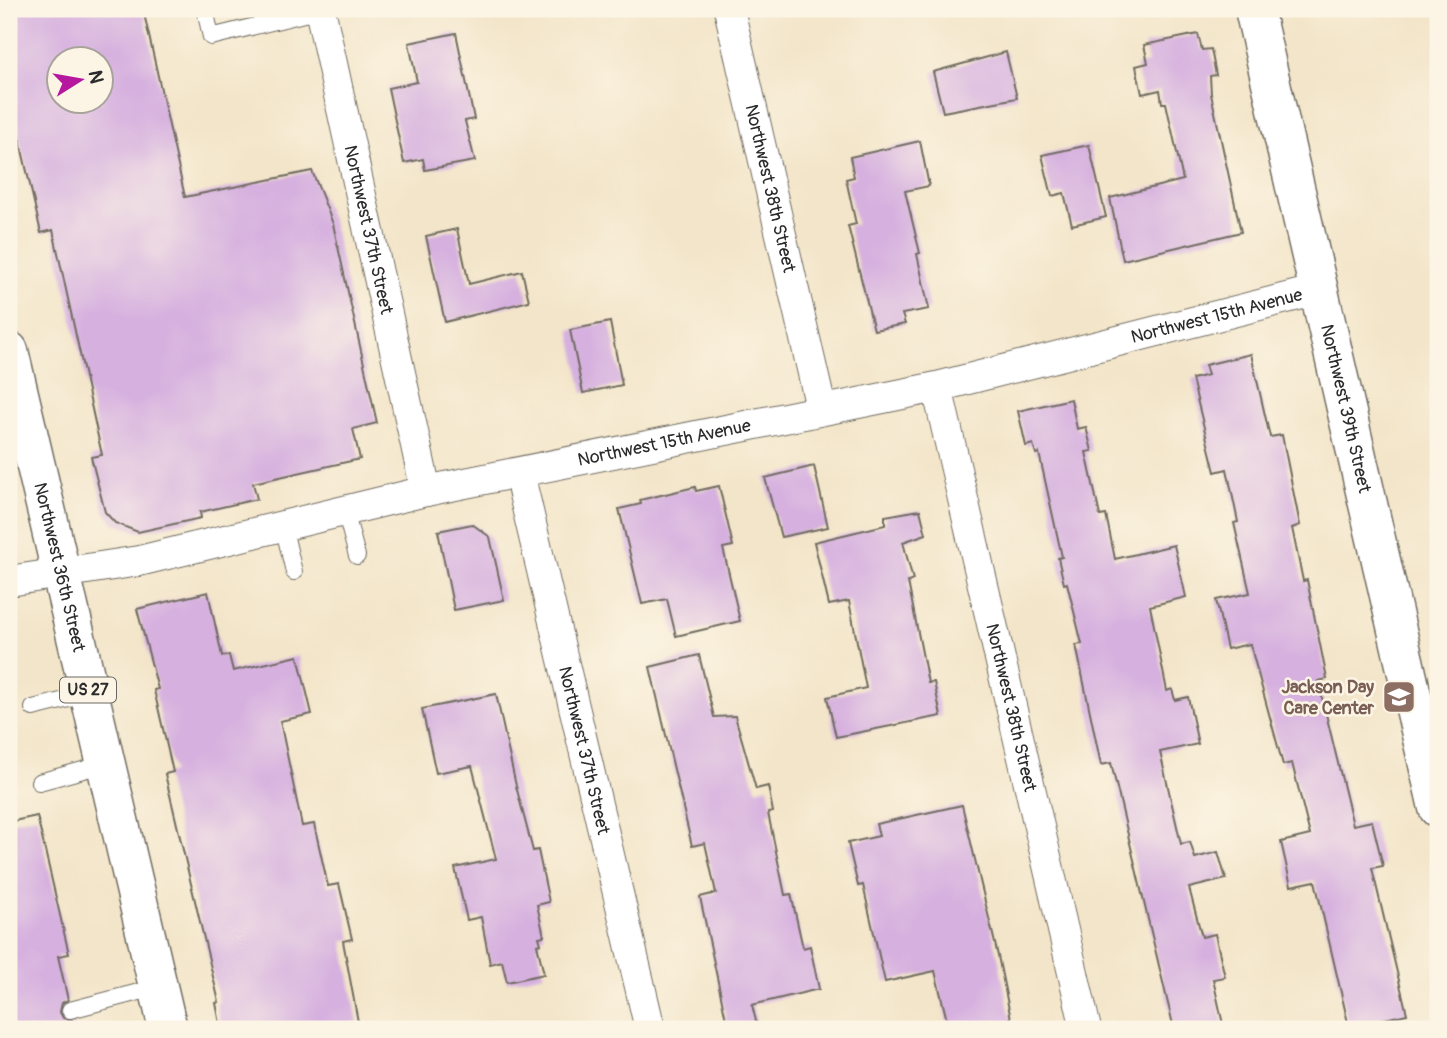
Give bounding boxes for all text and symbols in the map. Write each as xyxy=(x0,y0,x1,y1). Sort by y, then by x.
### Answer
north arrow xyxy=(46,46,116,116)
text: N xyxy=(83,68,109,86)
street label: Northwest 38th Street xyxy=(740,102,801,275)
street label: Northwest 37th Street xyxy=(339,143,398,317)
street label: Northwest 15th Avenue xyxy=(1129,283,1305,349)
street label: Northwest 39th Street xyxy=(1315,322,1377,496)
street label: Northwest 15th Avenue xyxy=(576,414,753,471)
street label: Northwest 36th Street xyxy=(29,480,91,655)
street label: Northwest 38th Street xyxy=(981,621,1042,795)
street label: Northwest 37th Street xyxy=(553,664,615,838)
place label: Jackson Day Care Center xyxy=(1281,676,1375,720)
road number: US 27 xyxy=(60,678,116,702)
school or university icon: Jackson Day Care Center xyxy=(1380,678,1418,716)

